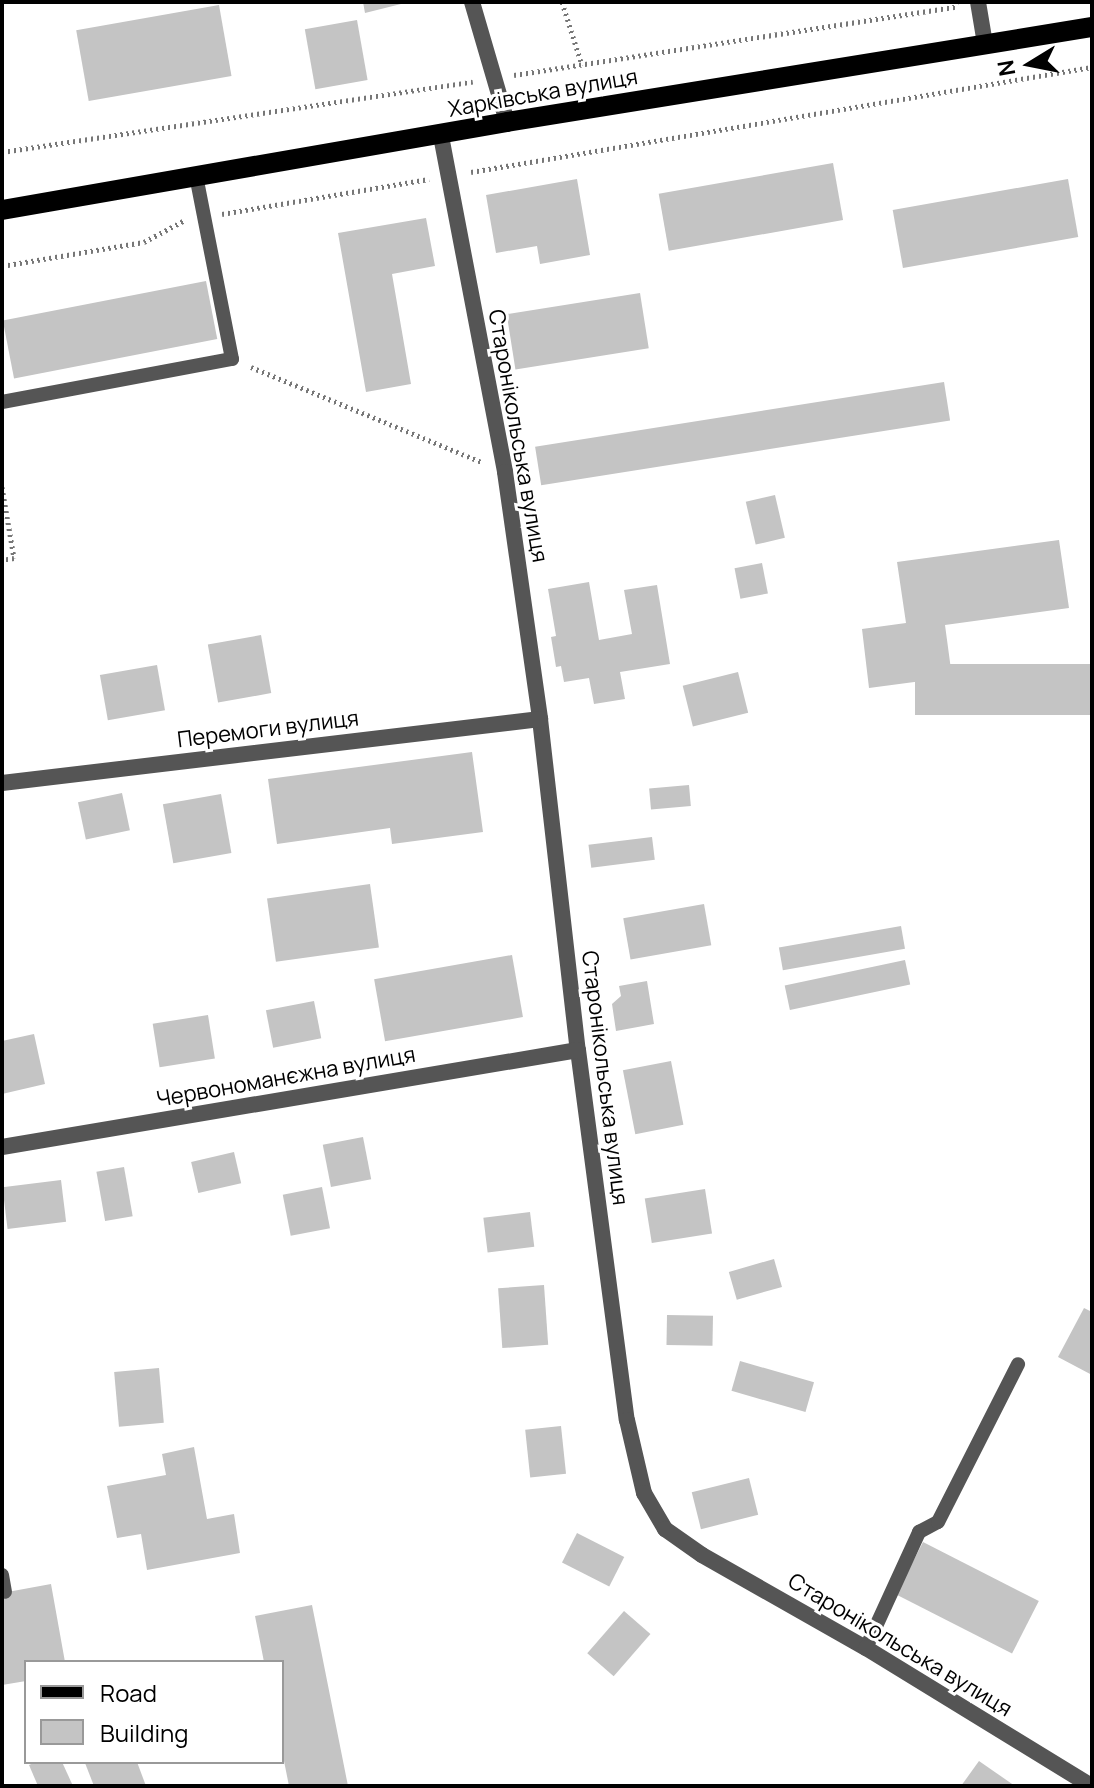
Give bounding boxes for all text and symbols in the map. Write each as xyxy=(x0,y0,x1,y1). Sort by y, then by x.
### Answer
north arrow xyxy=(990,24,1070,104)
text: N xyxy=(990,58,1023,79)
street label: Харківська вулиця xyxy=(446,63,640,123)
street label: Старонікольська вулиця xyxy=(483,308,553,564)
street label: Перемоги вулиця xyxy=(176,705,360,753)
street label: Старонікольська вулиця xyxy=(576,949,634,1207)
street label: Червономанєжна вулиця xyxy=(155,1041,417,1113)
street label: Старонікольська вулиця xyxy=(783,1568,1017,1722)
legend xyxy=(24,1660,284,1764)
text: Road xyxy=(100,1676,157,1709)
text: Building xyxy=(100,1716,188,1749)

